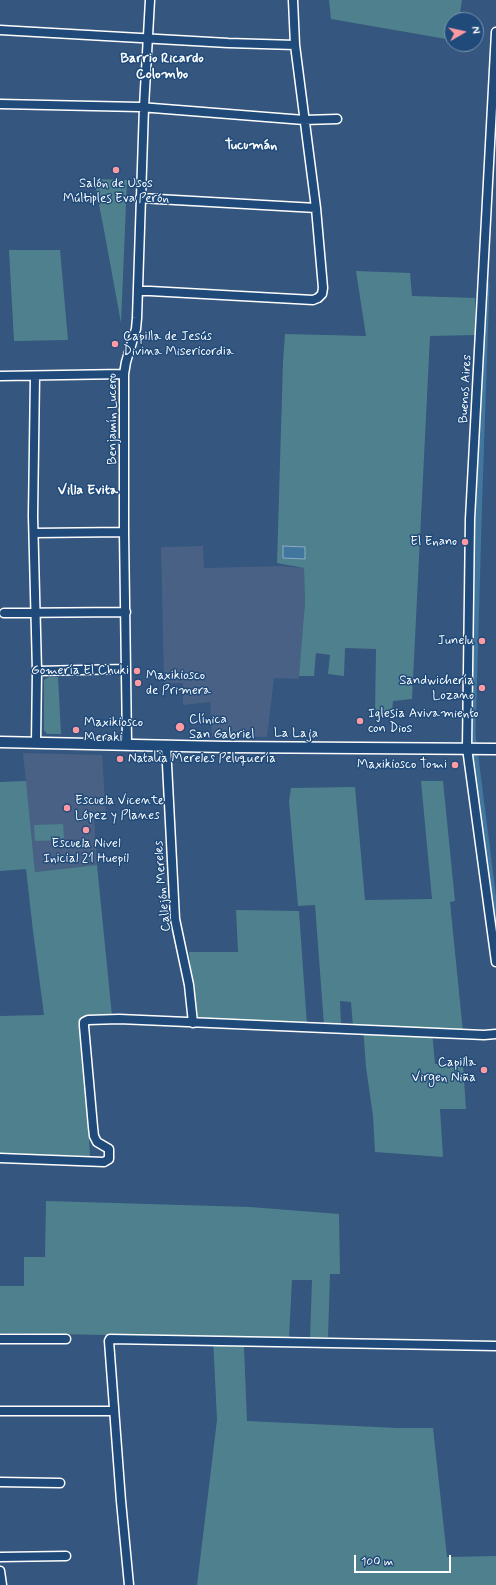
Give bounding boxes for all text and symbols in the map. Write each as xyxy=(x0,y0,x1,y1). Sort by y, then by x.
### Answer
north arrow xyxy=(444,12,484,52)
text: N xyxy=(467,26,482,35)
district label: Barrio Ricardo Colombo xyxy=(120,51,204,84)
district label: Tucumán xyxy=(225,138,277,154)
marker: Salón de Usos Múltiples Eva Perón xyxy=(111,165,121,175)
place label: Salón de Usos Múltiples Eva Perón xyxy=(63,176,169,207)
place label: Capilla de Jesús Divina Misericordia xyxy=(123,329,234,360)
marker: Capilla de Jesús Divina Misericordia xyxy=(110,339,120,349)
street label: Buenos Aires xyxy=(456,354,476,424)
street label: Benjamín Lucero xyxy=(105,373,121,465)
district label: Villa Evita xyxy=(58,483,118,499)
place label: El Enano xyxy=(410,534,457,550)
marker: El Enano xyxy=(460,537,470,547)
place label: Junelu xyxy=(437,633,474,649)
marker: Junelu xyxy=(477,636,487,646)
place label: Gomería El Chuki xyxy=(31,663,129,679)
marker: Gomería El Chuki xyxy=(132,666,142,676)
place label: Maxikiosco de Primera xyxy=(146,668,211,699)
place label: Sandwichería Lozano xyxy=(399,673,474,704)
marker: Maxikiosco de Primera xyxy=(133,678,143,688)
marker: Sandwichería Lozano xyxy=(477,683,487,693)
place label: Iglesia Avivamiento con Dios xyxy=(368,706,479,737)
place label: Clínica San Gabriel xyxy=(189,712,255,743)
place label: Maxikiosco Meraki xyxy=(84,715,143,746)
marker: Iglesia Avivamiento con Dios xyxy=(355,716,365,726)
marker: Clínica San Gabriel xyxy=(174,721,186,733)
marker: Maxikiosco Meraki xyxy=(71,725,81,735)
street label: La Laja xyxy=(274,726,318,742)
place label: Natalia Mereles Peluquería xyxy=(128,751,276,767)
marker: Natalia Mereles Peluquería xyxy=(115,754,125,764)
place label: Maxikiosco Tomi xyxy=(357,757,447,773)
marker: Maxikiosco Tomi xyxy=(450,760,460,770)
place label: Escuela Vicente López y Planes xyxy=(75,793,164,824)
marker: Escuela Vicente López y Planes xyxy=(62,803,72,813)
marker: Escuela Nivel Inicial 21 Huepil xyxy=(81,825,91,835)
place label: Escuela Nivel Inicial 21 Huepil xyxy=(43,836,129,867)
street label: Callejón Mereles xyxy=(151,840,175,932)
place label: Capilla Virgen Niña xyxy=(412,1055,476,1086)
marker: Capilla Virgen Niña xyxy=(479,1065,489,1075)
scale bar xyxy=(356,1547,453,1573)
text: 100 m xyxy=(361,1554,393,1570)

